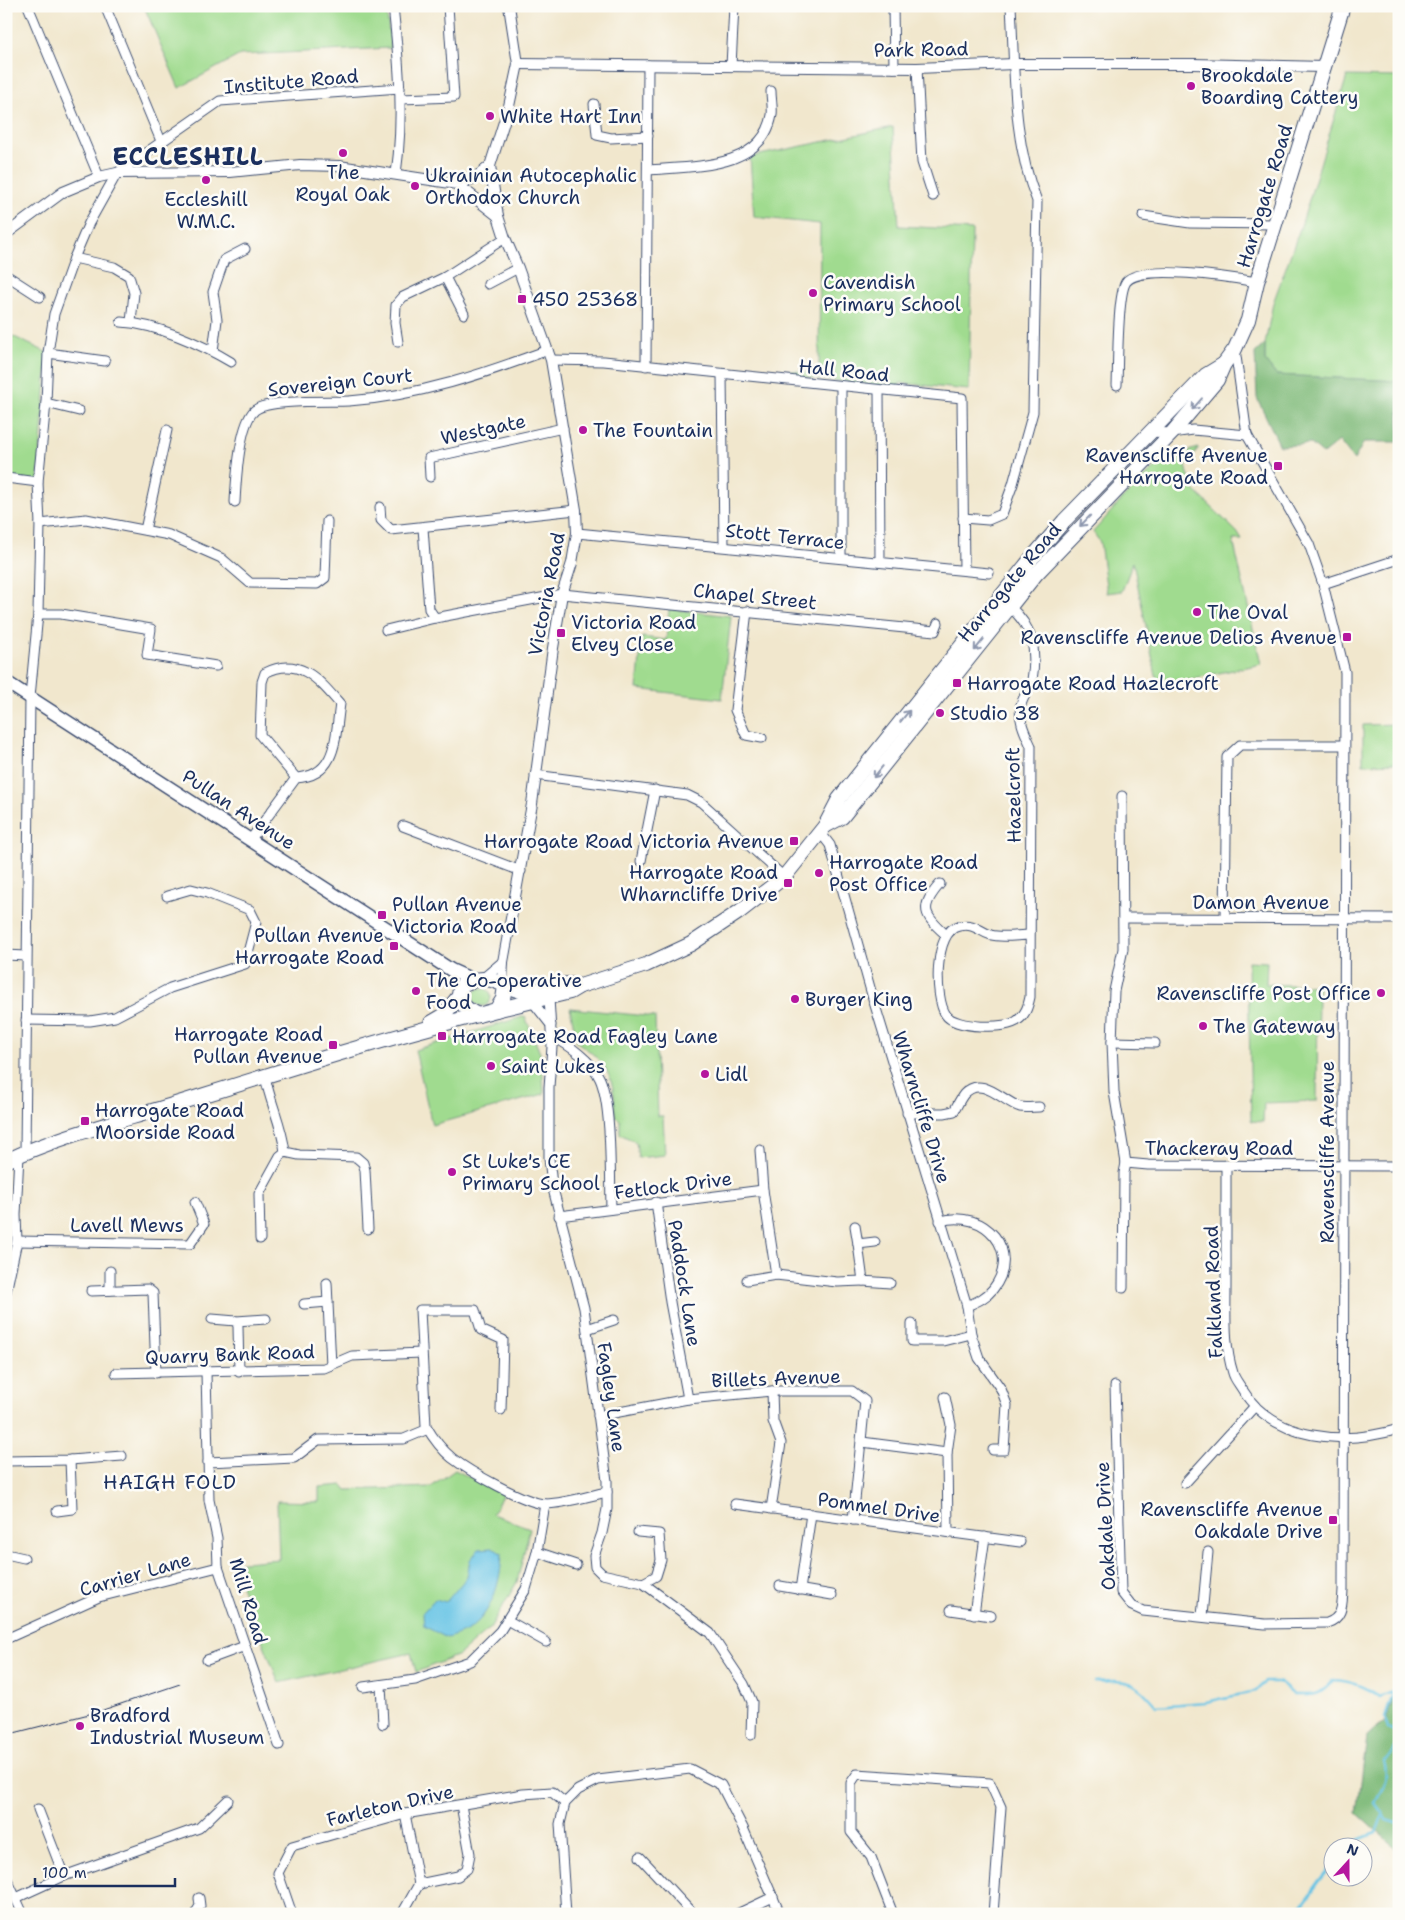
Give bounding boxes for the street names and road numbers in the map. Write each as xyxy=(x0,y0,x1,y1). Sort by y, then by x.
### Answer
street label: Park Road xyxy=(873,36,969,63)
street label: Institute Road xyxy=(223,63,359,100)
street label: Harrogate Road xyxy=(1231,121,1298,271)
street label: Hall Road xyxy=(797,353,891,388)
street label: Sovereign Court xyxy=(266,362,414,403)
street label: Westgate xyxy=(438,408,528,451)
street label: Harrogate Road xyxy=(952,517,1067,647)
street label: Stott Terrace xyxy=(724,518,846,555)
street label: Victoria Road xyxy=(522,530,571,658)
street label: Chapel Street xyxy=(692,578,818,615)
street label: Hazelcroft xyxy=(1000,747,1027,843)
street label: Pullan Avenue xyxy=(177,764,300,855)
street label: Damon Avenue xyxy=(1193,890,1329,915)
street label: Wharncliffe Drive xyxy=(886,1028,957,1186)
street label: Ravenscliffe Avenue xyxy=(1315,1061,1340,1243)
street label: Thackeray Road xyxy=(1145,1136,1293,1161)
street label: Fetlock Drive xyxy=(613,1166,733,1205)
street label: Lavell Mews xyxy=(70,1213,184,1238)
street label: Paddock Lane xyxy=(662,1218,707,1348)
street label: Falkland Road xyxy=(1199,1225,1228,1359)
street label: Quarry Bank Road xyxy=(145,1339,315,1370)
street label: Fagley Lane xyxy=(591,1341,632,1454)
street label: Billets Avenue xyxy=(711,1364,841,1393)
street label: Oakdale Drive xyxy=(1090,1461,1121,1591)
street label: Pommel Drive xyxy=(816,1486,942,1528)
street label: Carrier Lane xyxy=(76,1547,194,1602)
street label: Mill Road xyxy=(224,1555,273,1647)
street label: Farleton Drive xyxy=(324,1779,456,1832)

